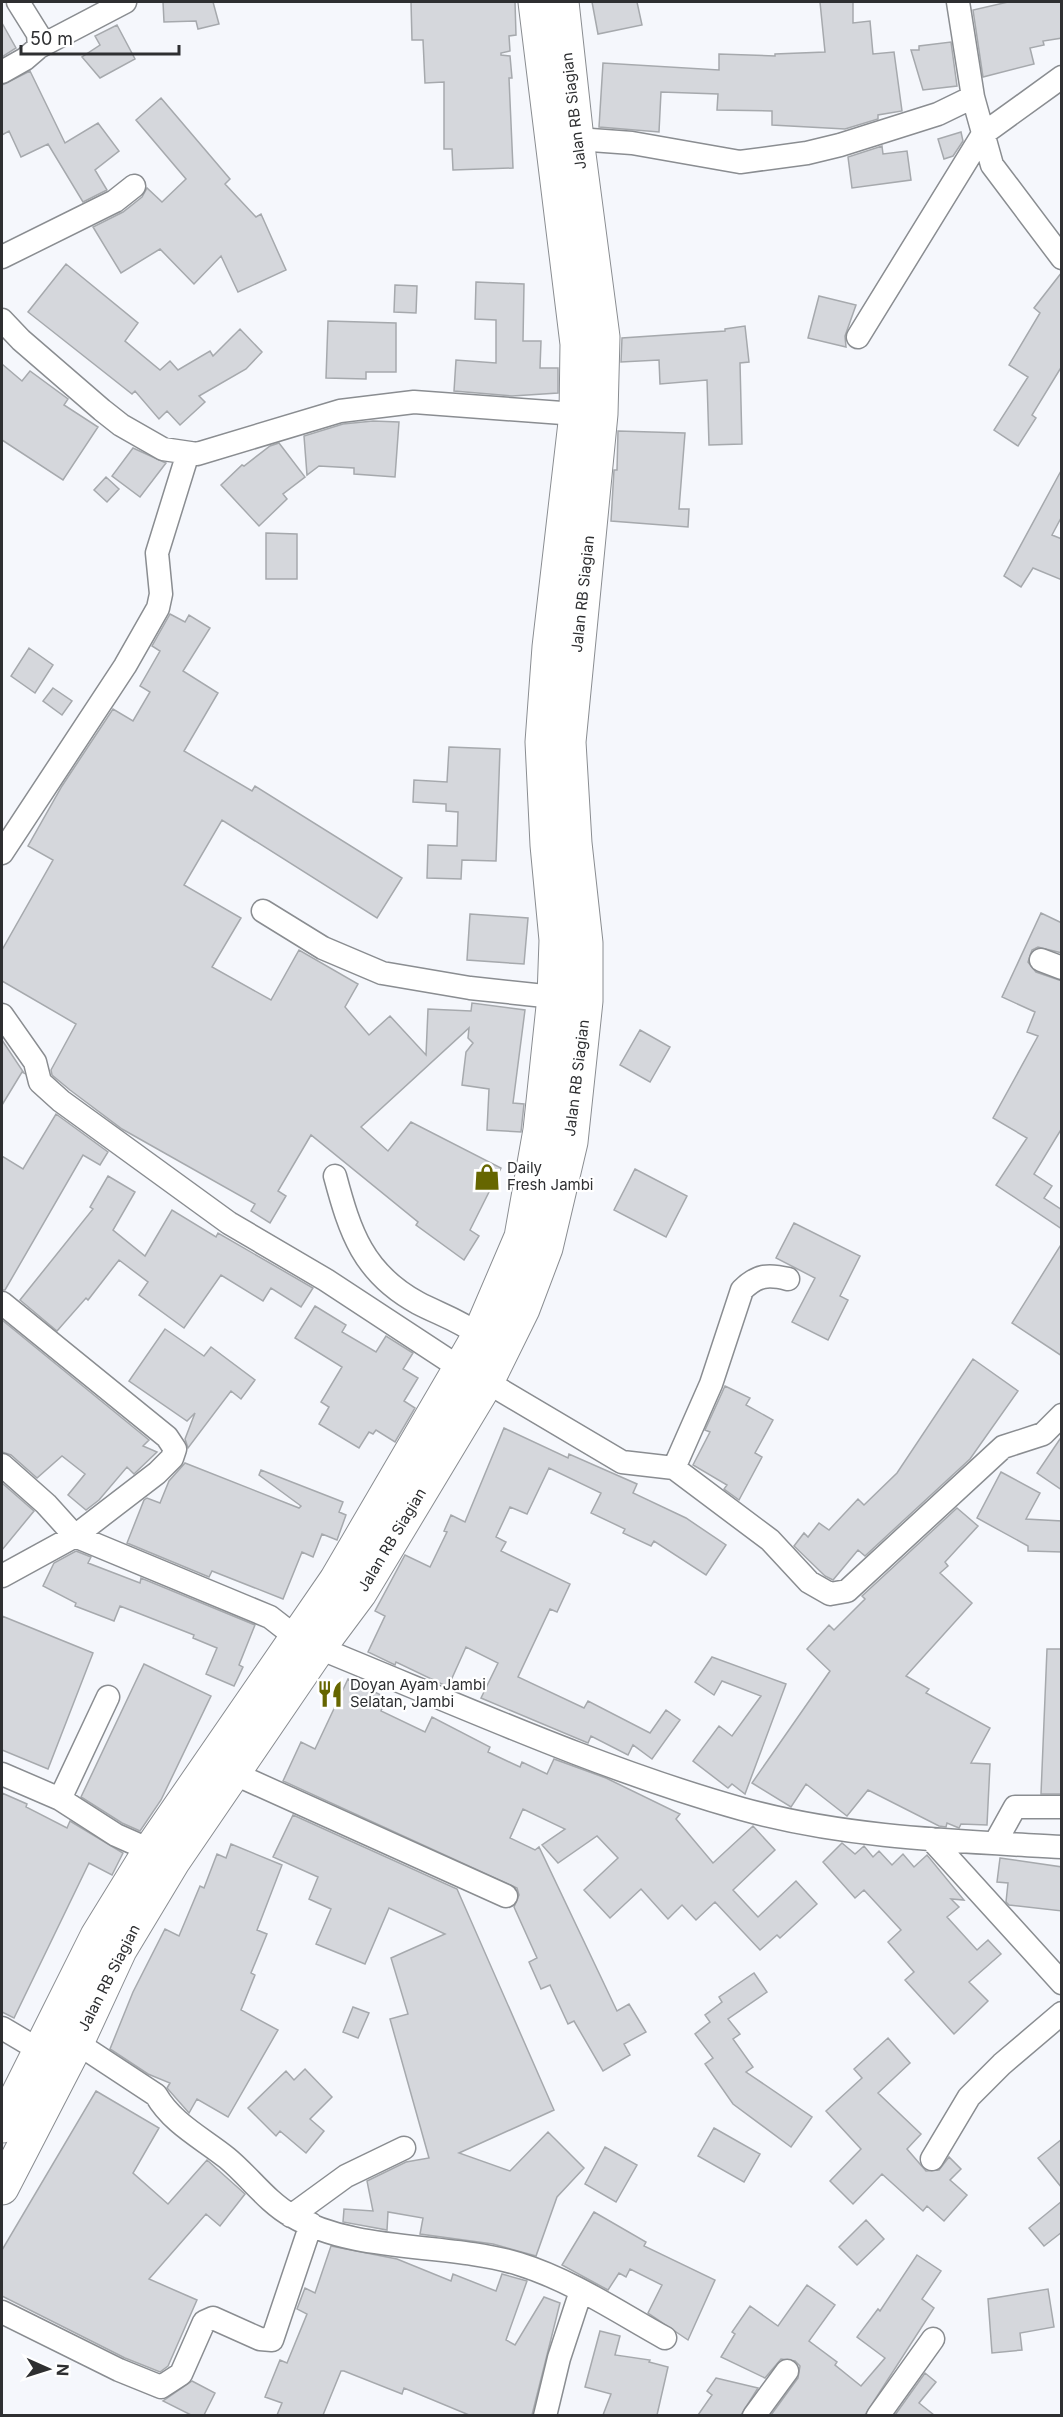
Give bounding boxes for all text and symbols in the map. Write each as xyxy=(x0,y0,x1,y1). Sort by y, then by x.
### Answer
scale bar xyxy=(21,18,178,56)
text: 50 m xyxy=(30,28,73,49)
street label: Jalan RB Siagian xyxy=(557,52,590,171)
street label: Jalan RB Siagian xyxy=(567,534,598,653)
street label: Jalan RB Siagian xyxy=(560,1018,593,1137)
place label: Daily Fresh Jambi xyxy=(507,1158,594,1194)
shop icon: Daily Fresh Jambi xyxy=(472,1162,502,1192)
street label: Jalan RB Siagian xyxy=(353,1484,430,1595)
place label: Doyan Ayam Jambi Selatan, Jambi xyxy=(350,1675,486,1711)
restaurant icon: Doyan Ayam Jambi Selatan, Jambi xyxy=(315,1679,345,1709)
street label: Jalan RB Siagian xyxy=(73,1921,144,2034)
north arrow xyxy=(18,2339,78,2399)
text: N xyxy=(53,2363,73,2376)

